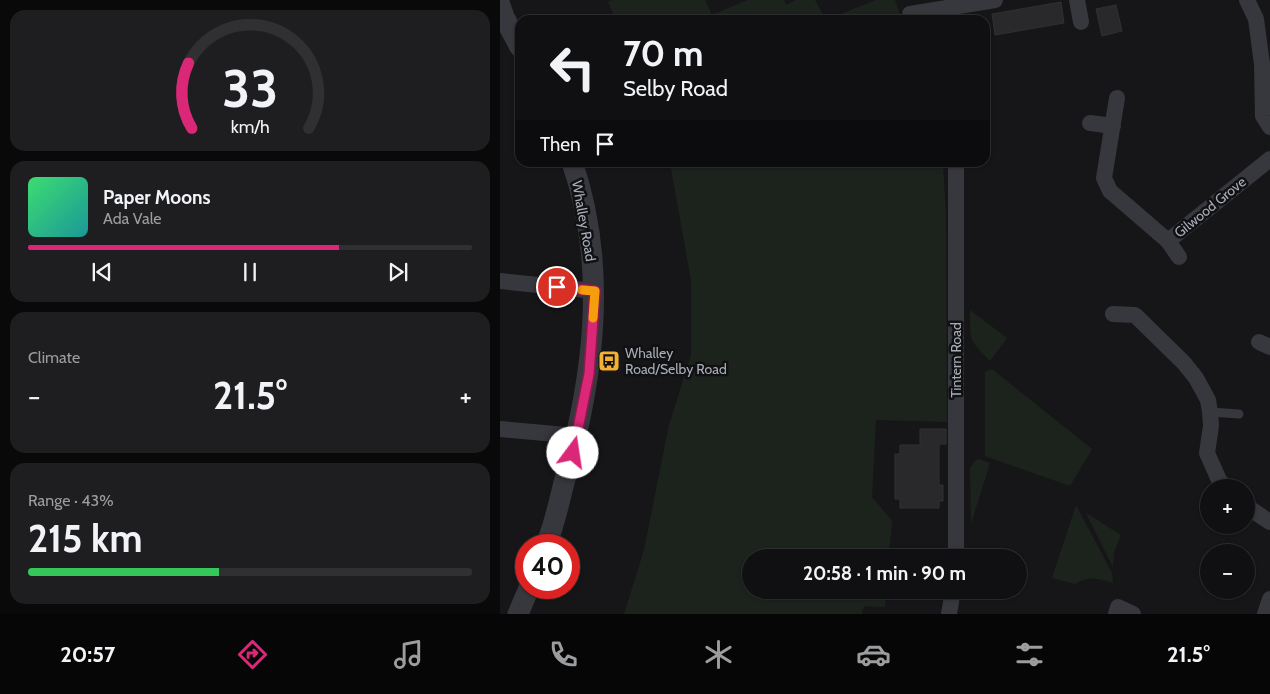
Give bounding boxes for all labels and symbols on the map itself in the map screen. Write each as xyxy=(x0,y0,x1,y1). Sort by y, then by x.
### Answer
street label: Gilwood Grove xyxy=(1171,173,1249,241)
street label: Whalley Road xyxy=(568,179,600,263)
pin xyxy=(536,266,578,308)
street label: Tintern Road xyxy=(947,322,965,398)
place label: Whalley Road/Selby Road xyxy=(625,344,727,378)
bus stop icon: Whalley Road/Selby Road xyxy=(597,349,621,373)
position arrow xyxy=(546,426,598,478)
speed limit sign: 40 xyxy=(515,534,580,599)

